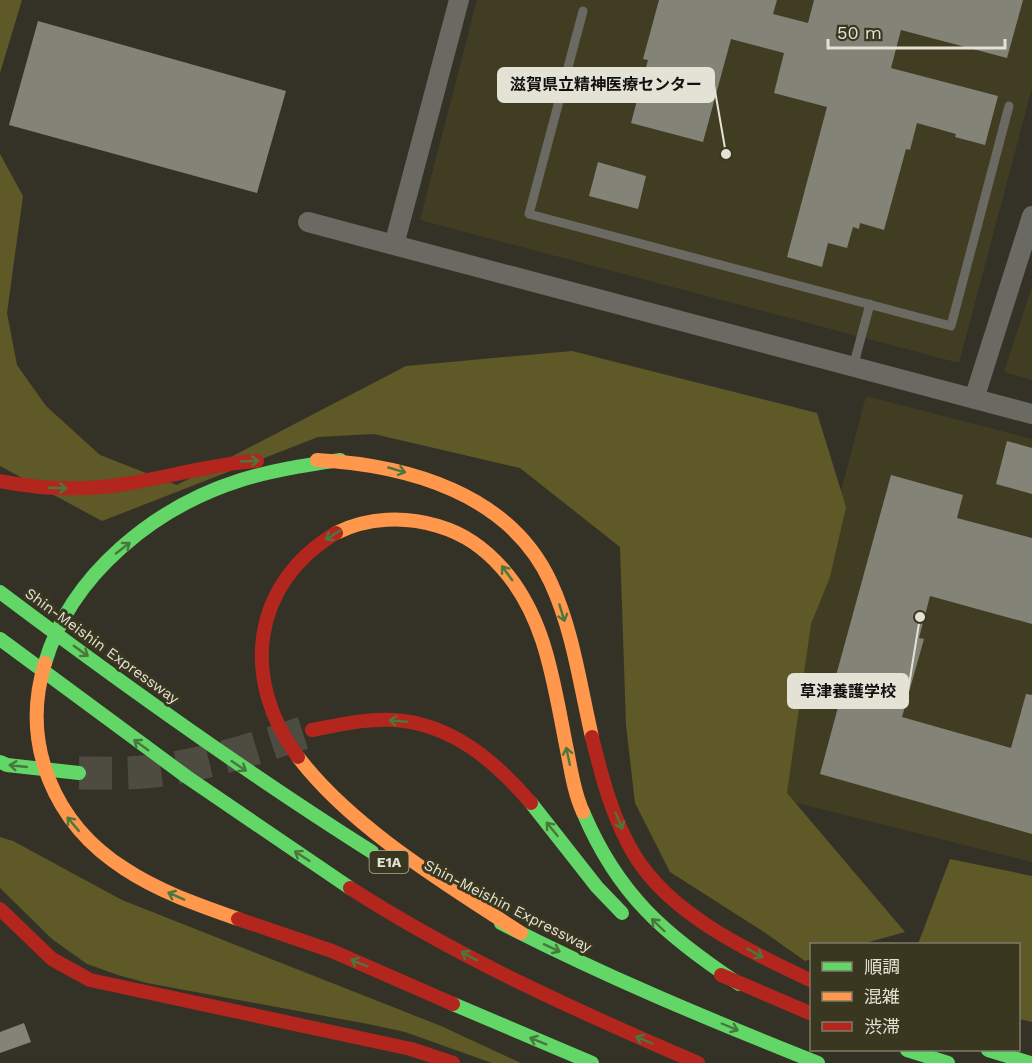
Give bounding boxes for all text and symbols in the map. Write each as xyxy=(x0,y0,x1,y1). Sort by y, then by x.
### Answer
scale bar xyxy=(828,12,1005,50)
text: 50 m xyxy=(837,22,882,43)
callout: 滋賀県立精神医療センター xyxy=(498,68,714,102)
text: 滋賀県立精神医療センター xyxy=(510,75,702,94)
one-way arrow xyxy=(240,456,260,467)
one-way arrow xyxy=(387,464,406,476)
one-way arrow xyxy=(48,482,68,494)
one-way arrow xyxy=(325,529,342,541)
one-way arrow xyxy=(115,542,131,555)
one-way arrow xyxy=(501,566,513,582)
street label: Shin-Meishin Expressway xyxy=(22,584,183,708)
one-way arrow xyxy=(557,603,568,622)
one-way arrow xyxy=(72,645,88,658)
callout: 草津養護学校 xyxy=(788,674,908,708)
text: 草津養護学校 xyxy=(800,682,896,701)
one-way arrow xyxy=(389,715,408,726)
one-way arrow xyxy=(133,739,149,752)
one-way arrow xyxy=(562,747,573,766)
one-way arrow xyxy=(9,760,29,771)
one-way arrow xyxy=(230,760,247,772)
one-way arrow xyxy=(614,811,625,830)
one-way arrow xyxy=(66,817,80,832)
one-way arrow xyxy=(545,822,558,838)
one-way arrow xyxy=(293,849,310,862)
road number: E1A xyxy=(370,851,408,873)
street label: Shin-Meishin Expressway xyxy=(421,856,595,956)
one-way arrow xyxy=(167,889,185,900)
one-way arrow xyxy=(651,918,666,932)
one-way arrow xyxy=(543,943,561,955)
legend xyxy=(810,943,1020,1051)
one-way arrow xyxy=(746,947,763,959)
one-way arrow xyxy=(461,950,478,962)
text: 順調 xyxy=(864,956,900,977)
one-way arrow xyxy=(350,957,369,968)
text: 混雑 xyxy=(864,986,900,1007)
text: 渋滞 xyxy=(864,1016,900,1037)
one-way arrow xyxy=(721,1022,739,1033)
one-way arrow xyxy=(636,1034,654,1045)
one-way arrow xyxy=(529,1035,547,1046)

